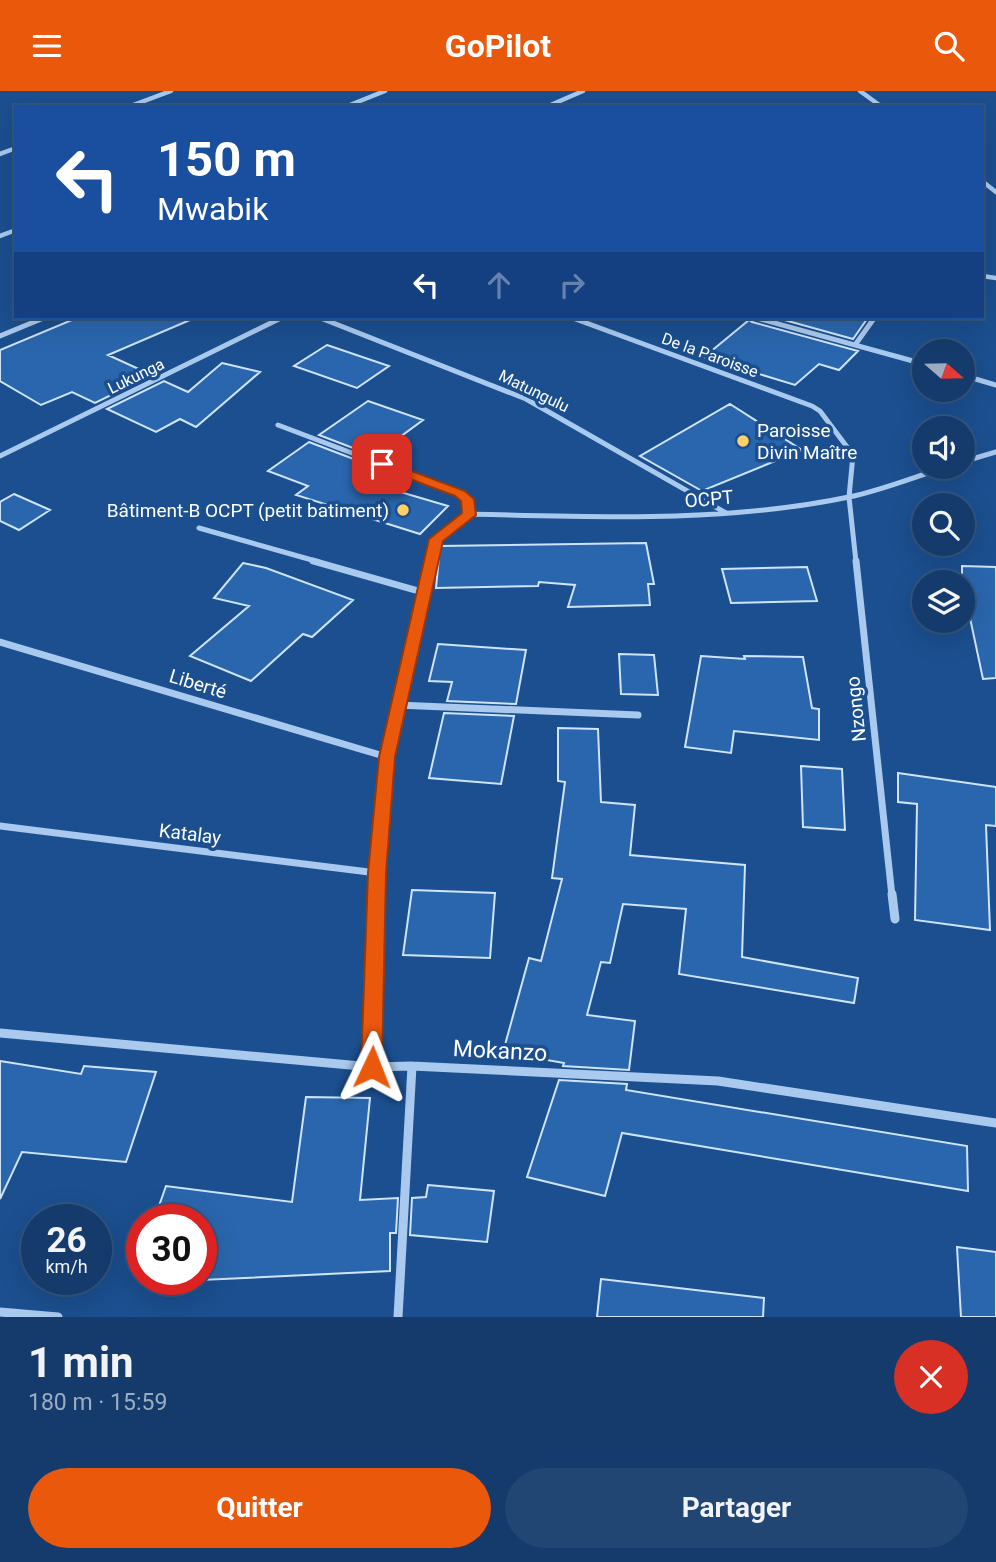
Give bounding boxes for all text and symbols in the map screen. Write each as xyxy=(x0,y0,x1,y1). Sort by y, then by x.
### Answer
icon: menu xyxy=(28,27,66,65)
text: GoPilot xyxy=(445,27,551,65)
icon: search xyxy=(930,27,968,65)
text: 150 m xyxy=(157,131,296,188)
icon: left xyxy=(42,133,133,224)
text: Mwabik xyxy=(157,190,268,228)
icon: left xyxy=(407,266,445,304)
icon: ahead xyxy=(480,266,518,304)
icon: right xyxy=(553,266,591,304)
street label: De la Paroisse xyxy=(659,329,761,381)
north arrow xyxy=(912,339,975,403)
map controls xyxy=(912,339,975,633)
street label: Lukunga xyxy=(105,354,167,398)
street label: Matungulu xyxy=(496,366,572,416)
button: sound xyxy=(912,416,975,479)
place label: Paroisse Divin Maître xyxy=(757,419,857,464)
marker: Paroisse Divin Maître xyxy=(735,433,751,449)
pin xyxy=(352,434,412,494)
icon: arrive xyxy=(363,445,401,483)
street label: OCPT xyxy=(684,485,734,513)
button: search xyxy=(912,493,975,556)
place label: Bâtiment-B OCPT (petit batiment) xyxy=(107,499,389,522)
marker: Bâtiment-B OCPT (petit batiment) xyxy=(395,502,411,518)
button: layers xyxy=(912,570,975,633)
street label: Liberté xyxy=(167,664,229,704)
street label: Nzongo xyxy=(841,675,871,743)
street label: Katalay xyxy=(158,819,222,849)
position arrow xyxy=(335,1030,409,1104)
street label: Mokanzo xyxy=(452,1035,548,1067)
speed limit sign: 30 xyxy=(126,1204,217,1295)
text: 26 xyxy=(46,1220,87,1261)
text: km/h xyxy=(45,1256,88,1277)
text: 1 min xyxy=(28,1338,134,1387)
button: close xyxy=(894,1340,968,1414)
text: 180 m · 15:59 xyxy=(28,1389,167,1416)
button: Quitter xyxy=(28,1468,491,1548)
button: Partager xyxy=(505,1468,968,1548)

